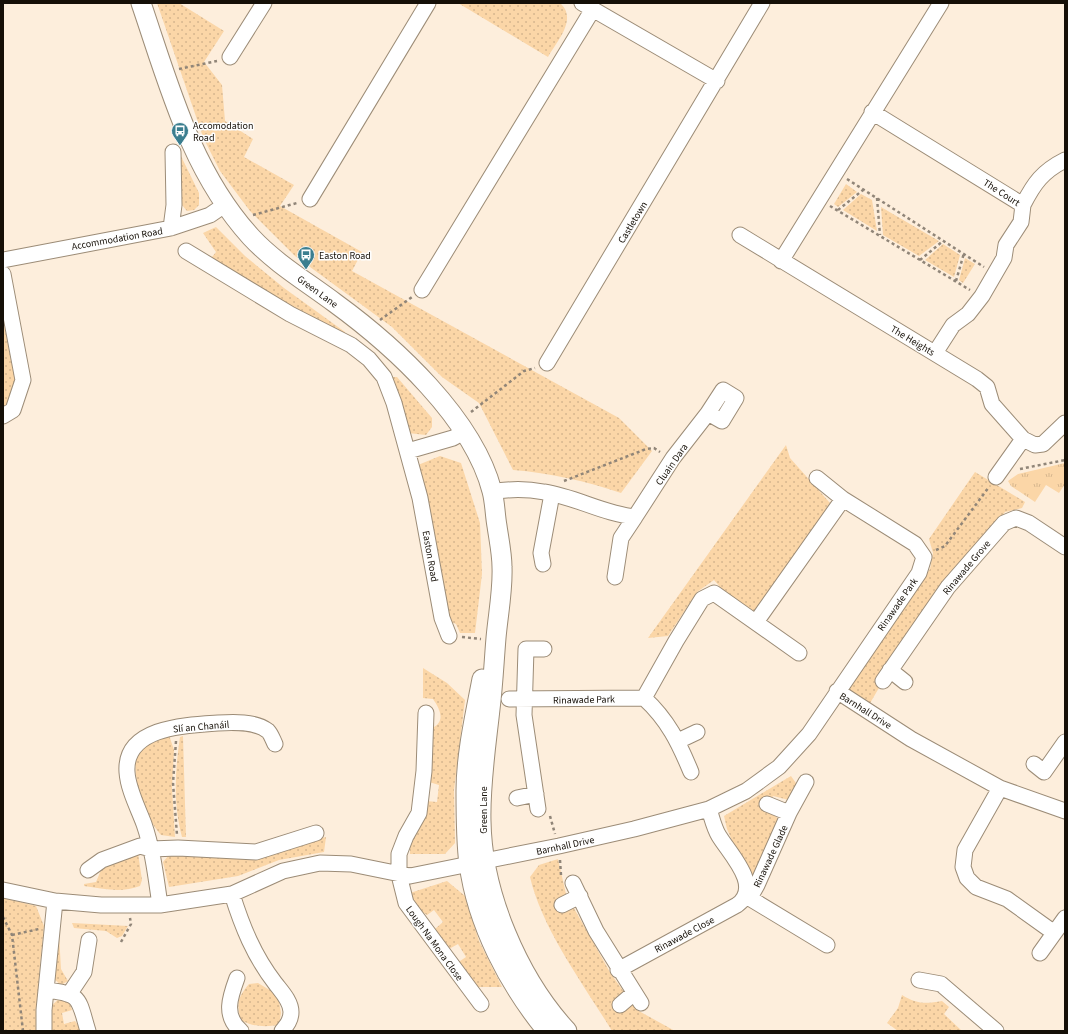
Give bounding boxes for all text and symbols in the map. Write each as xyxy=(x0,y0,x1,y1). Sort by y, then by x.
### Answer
place label: Accomodation Road xyxy=(193,119,253,145)
bus stop icon: Accomodation Road xyxy=(170,121,190,146)
street label: The Court xyxy=(980,176,1023,210)
street label: Castletown xyxy=(615,199,651,246)
street label: Accommodation Road xyxy=(71,224,164,254)
bus stop icon: Easton Road xyxy=(296,245,316,270)
place label: Easton Road xyxy=(319,249,371,263)
street label: Green Lane xyxy=(294,272,341,311)
street label: The Heights xyxy=(888,322,937,360)
street label: Cluain Dara xyxy=(652,441,691,488)
street label: Easton Road xyxy=(419,529,441,583)
street label: Rinawade Grove xyxy=(940,537,994,598)
street label: Rinawade Park xyxy=(874,575,921,634)
street label: Barnhall Drive xyxy=(837,689,894,732)
street label: Rinawade Park xyxy=(553,692,615,708)
street label: Slí an Chanáil xyxy=(172,718,230,736)
street label: Green Lane xyxy=(477,786,491,834)
street label: Rinawade Glade xyxy=(750,823,792,890)
street label: Barnhall Drive xyxy=(535,833,596,859)
street label: Lough Na Mona Close xyxy=(402,903,466,984)
street label: Rinawade Close xyxy=(652,913,717,957)

